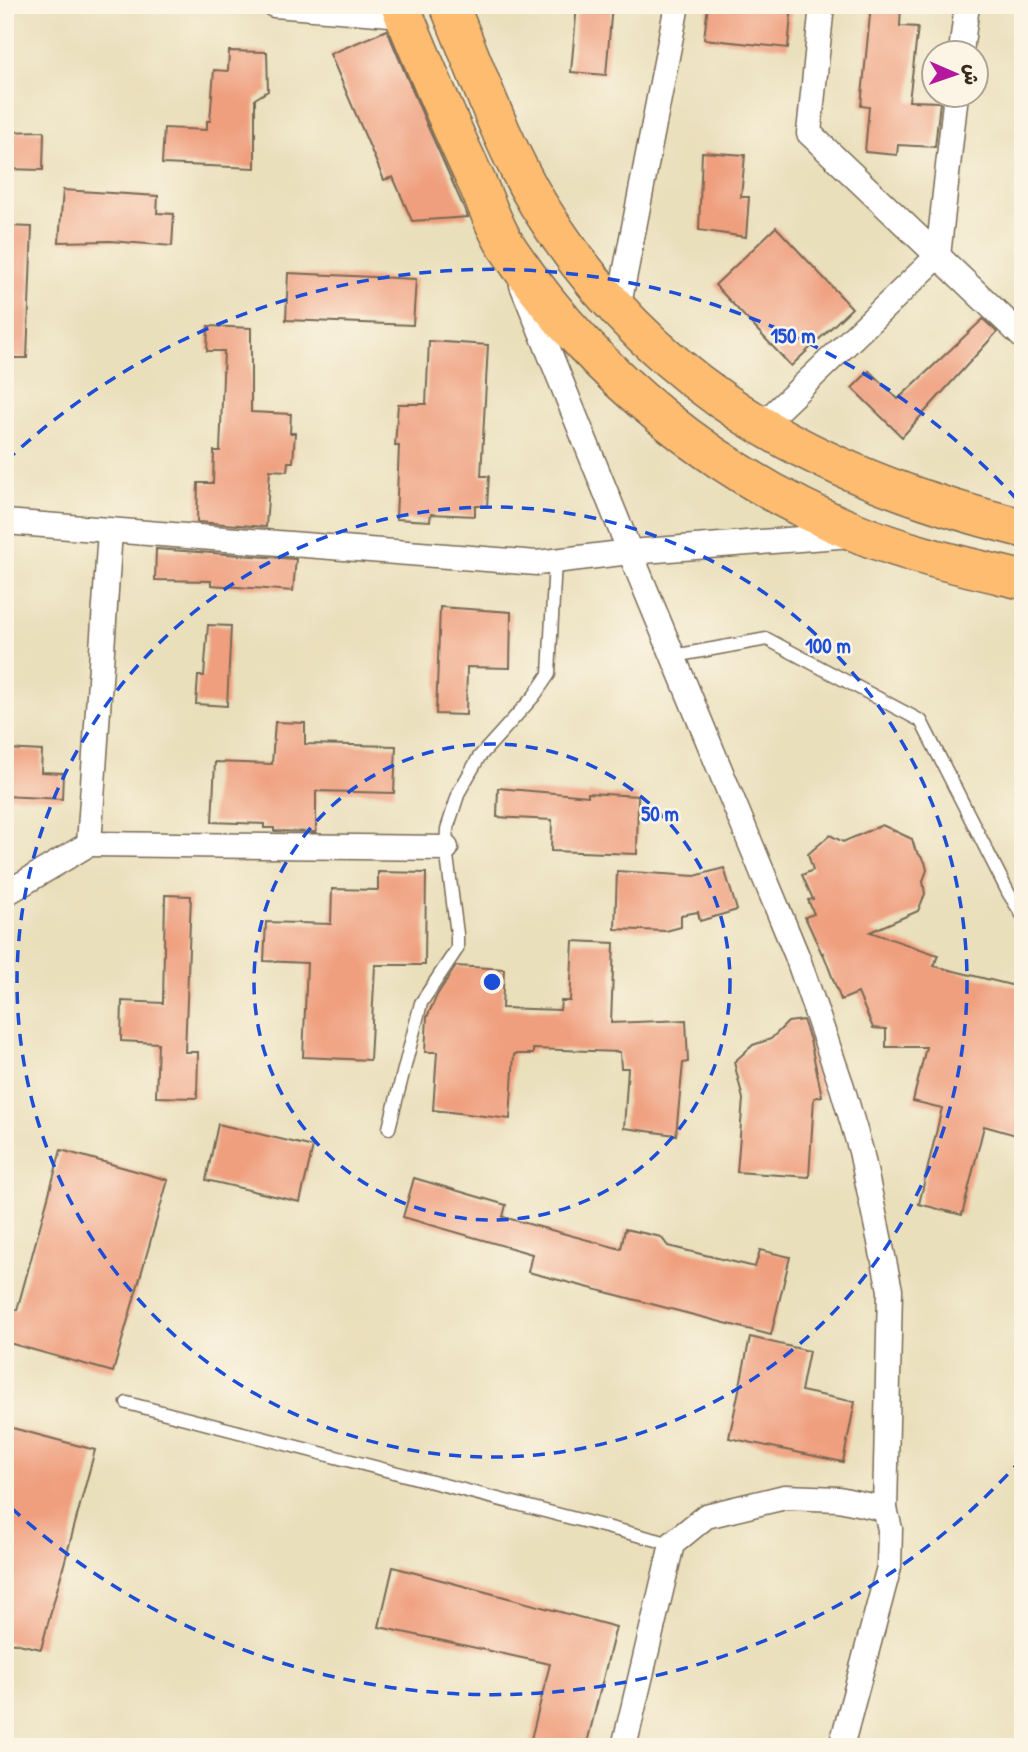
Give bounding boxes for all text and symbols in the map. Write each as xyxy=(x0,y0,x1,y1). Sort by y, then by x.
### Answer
north arrow xyxy=(920,38,990,108)
text: ش xyxy=(959,64,985,86)
text: 150 m xyxy=(770,321,816,350)
text: 100 m xyxy=(805,631,851,660)
text: 50 m xyxy=(641,799,679,828)
centre of rings xyxy=(480,970,504,994)

